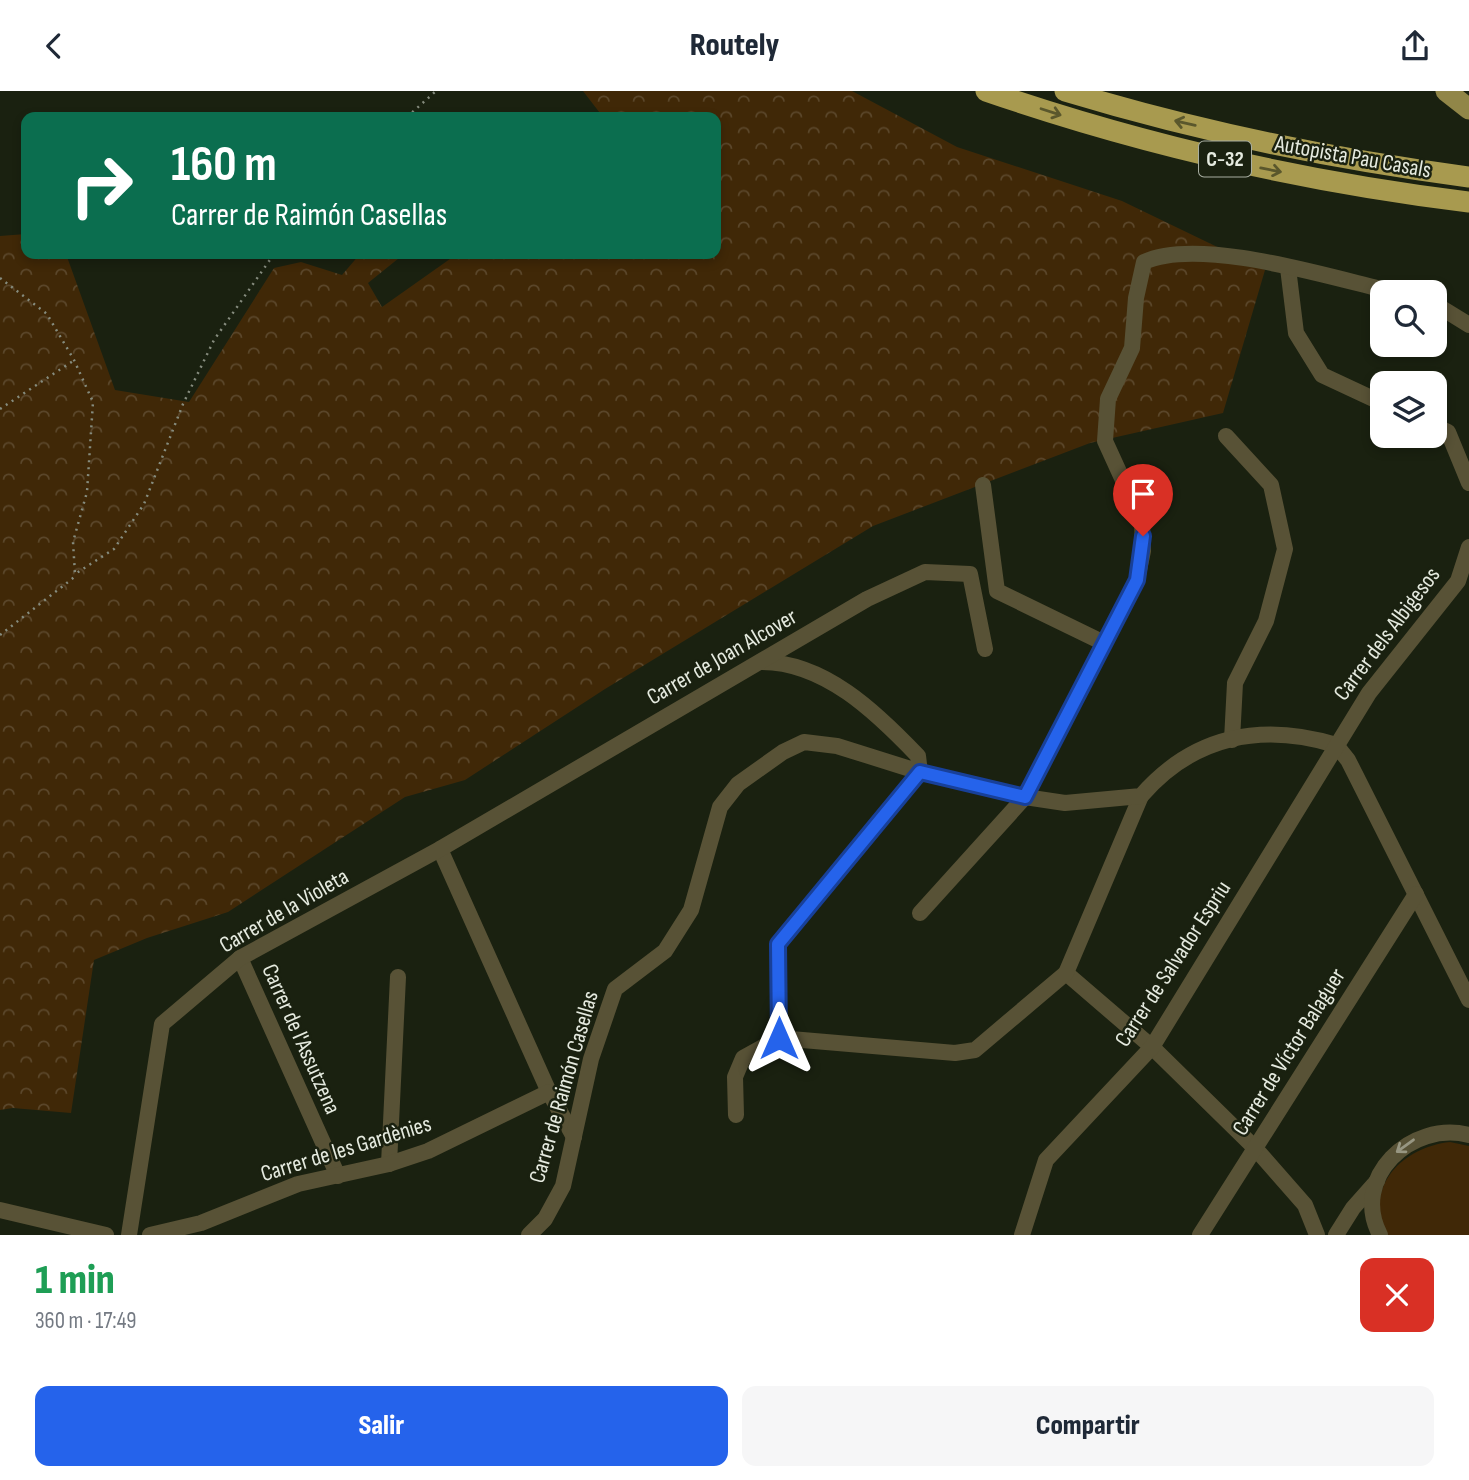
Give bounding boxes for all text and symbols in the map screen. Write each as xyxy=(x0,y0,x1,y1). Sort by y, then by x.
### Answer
text: Routely xyxy=(690,26,779,65)
icon: back xyxy=(35,27,73,65)
icon: share xyxy=(1396,27,1434,65)
one-way arrow xyxy=(1040,107,1062,120)
one-way arrow xyxy=(1175,116,1197,129)
street label: Autopista Pau Casals xyxy=(1272,129,1433,185)
text: 160 m xyxy=(171,136,277,195)
icon: right xyxy=(56,140,147,231)
road number: C-32 xyxy=(1199,141,1251,177)
one-way arrow xyxy=(1259,164,1282,177)
text: Carrer de Raimón Casellas xyxy=(171,196,447,235)
map controls xyxy=(1370,280,1447,448)
button: search xyxy=(1370,280,1447,357)
button: layers xyxy=(1370,371,1447,448)
pin xyxy=(1113,464,1173,536)
icon: arrive xyxy=(1124,475,1162,513)
street label: Carrer dels Albigesos xyxy=(1328,562,1446,706)
street label: Carrer de Joan Alcover xyxy=(642,603,802,711)
street label: Carrer de la Violeta xyxy=(214,863,354,959)
street label: Carrer de Salvador Espriu xyxy=(1109,876,1237,1052)
street label: Carrer de l'Assutzena xyxy=(255,960,347,1118)
street label: Carrer de Víctor Balaguer xyxy=(1226,963,1352,1141)
street label: Carrer de Raimón Casellas xyxy=(523,988,605,1186)
position arrow xyxy=(742,1001,816,1075)
street label: Carrer de les Gardènies xyxy=(257,1110,435,1188)
one-way arrow xyxy=(1397,1139,1415,1154)
text: 1 min xyxy=(35,1255,115,1306)
button: close xyxy=(1360,1258,1434,1332)
text: 360 m · 17:49 xyxy=(35,1307,137,1335)
button: Salir xyxy=(35,1386,728,1466)
button: Compartir xyxy=(742,1386,1434,1466)

